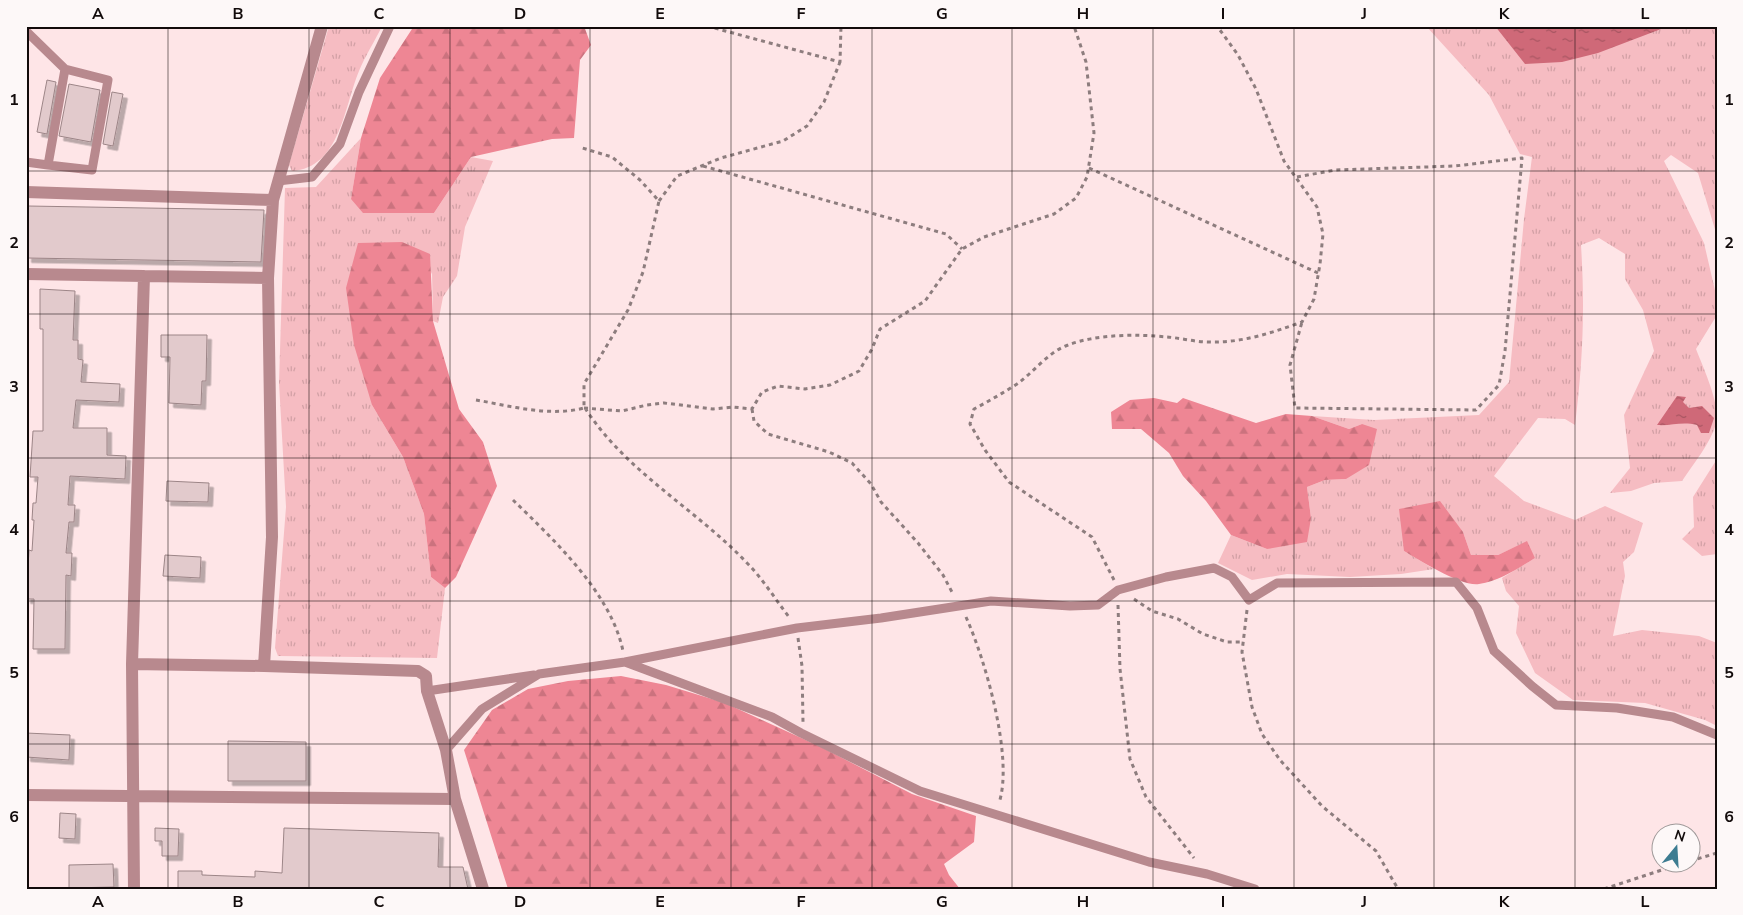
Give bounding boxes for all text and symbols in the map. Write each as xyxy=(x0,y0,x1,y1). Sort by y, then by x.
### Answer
text: A xyxy=(92,3,104,25)
text: B xyxy=(232,3,244,25)
text: C xyxy=(374,3,385,25)
text: D xyxy=(514,3,526,25)
text: E xyxy=(655,3,665,25)
text: F xyxy=(797,3,806,25)
text: G xyxy=(936,3,948,25)
text: H xyxy=(1077,3,1089,25)
text: I xyxy=(1221,3,1225,25)
text: J xyxy=(1360,3,1367,25)
text: K xyxy=(1499,3,1511,25)
text: L xyxy=(1641,3,1650,25)
text: 1 xyxy=(9,89,19,111)
text: 1 xyxy=(1724,89,1734,111)
text: 2 xyxy=(9,232,19,254)
text: 2 xyxy=(1724,232,1734,254)
text: 3 xyxy=(9,376,19,398)
text: 3 xyxy=(1724,376,1734,398)
text: 4 xyxy=(9,519,19,541)
text: 4 xyxy=(1724,519,1734,541)
text: 5 xyxy=(9,662,19,684)
text: 5 xyxy=(1724,662,1734,684)
text: 6 xyxy=(9,806,19,828)
text: 6 xyxy=(1724,806,1734,828)
north arrow xyxy=(1650,822,1700,872)
text: N xyxy=(1672,825,1688,847)
text: A xyxy=(92,891,104,913)
text: B xyxy=(232,891,244,913)
text: C xyxy=(374,891,385,913)
text: D xyxy=(514,891,526,913)
text: E xyxy=(655,891,665,913)
text: F xyxy=(797,891,806,913)
text: G xyxy=(936,891,948,913)
text: H xyxy=(1077,891,1089,913)
text: I xyxy=(1221,891,1225,913)
text: J xyxy=(1360,891,1367,913)
text: K xyxy=(1499,891,1511,913)
text: L xyxy=(1641,891,1650,913)

